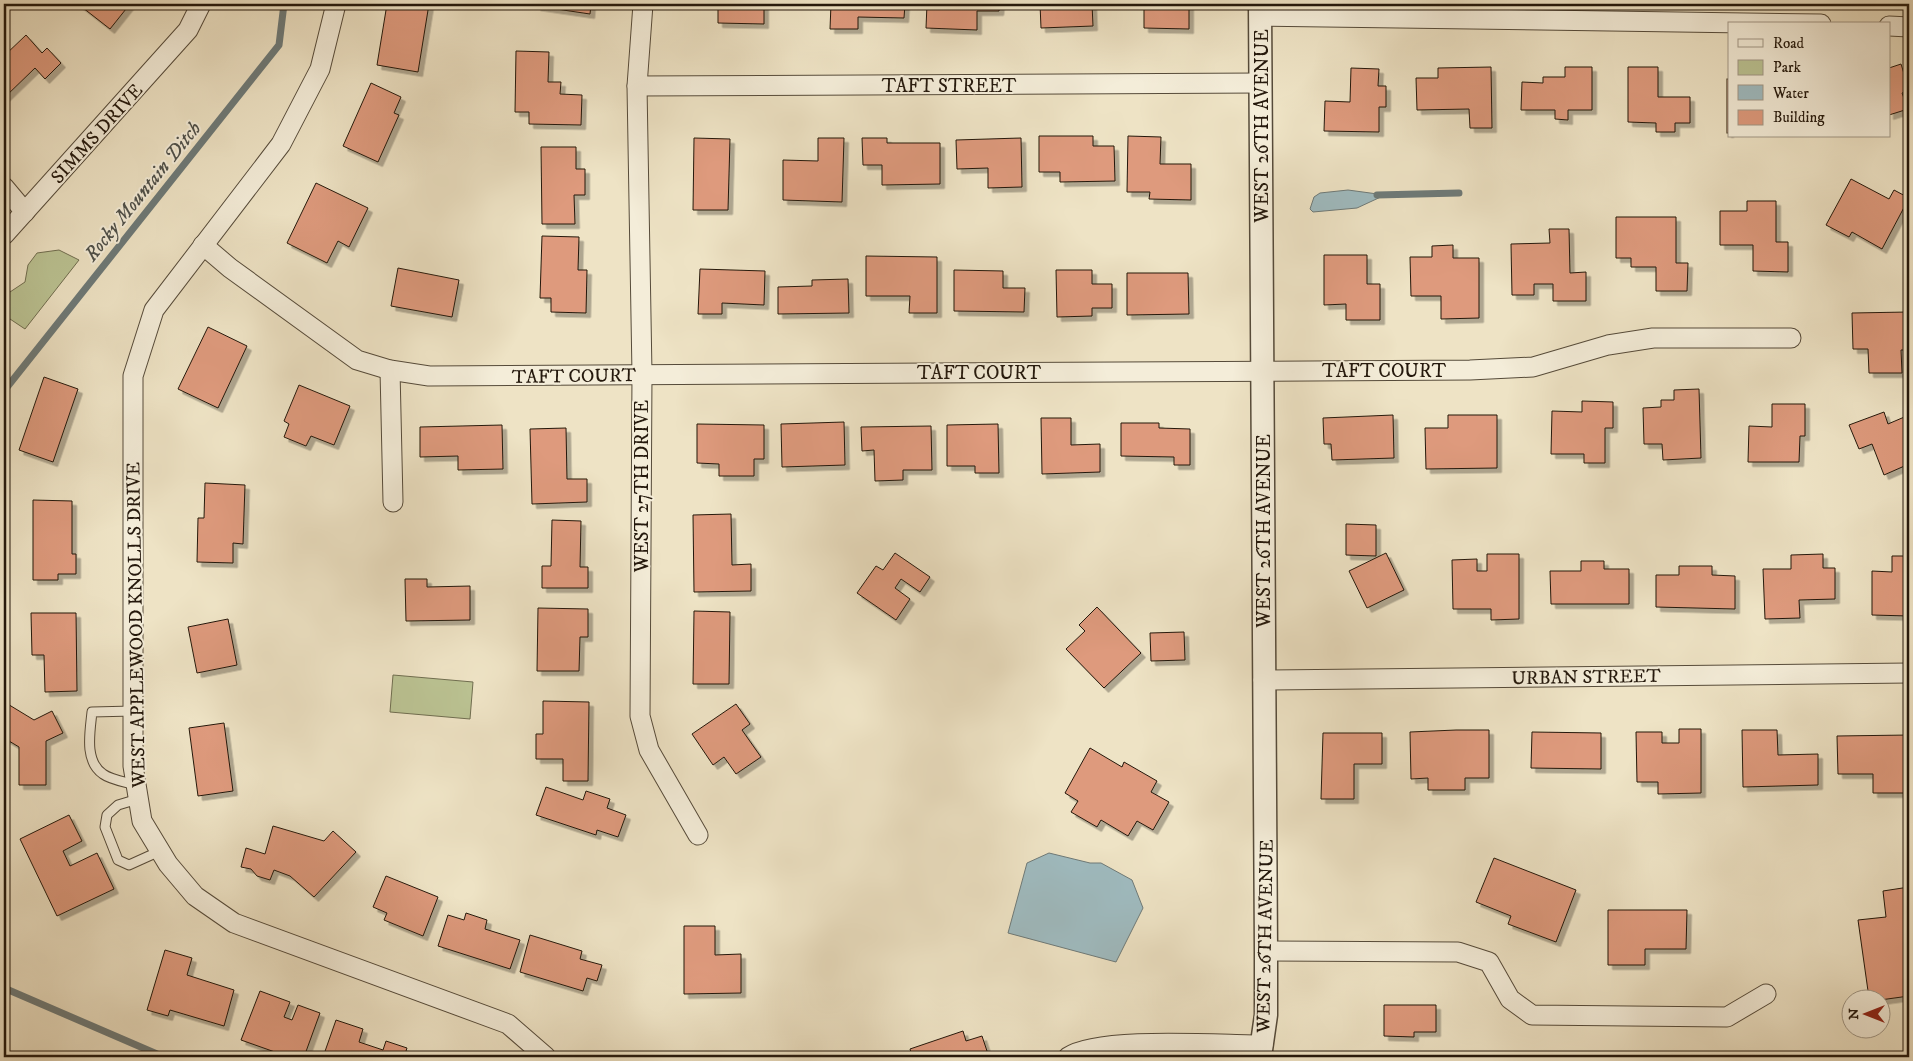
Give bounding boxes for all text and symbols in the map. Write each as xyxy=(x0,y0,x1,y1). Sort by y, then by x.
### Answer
legend xyxy=(1728,22,1890,138)
street label: WEST 26TH AVENUE xyxy=(1251,29,1274,224)
text: Road xyxy=(1773,34,1805,53)
text: Park xyxy=(1773,58,1802,77)
street label: TAFT STREET xyxy=(882,75,1017,98)
street label: SIMMS DRIVE xyxy=(46,79,148,189)
text: Water xyxy=(1772,84,1809,103)
text: Building xyxy=(1773,108,1825,127)
water label: Rocky Mountain Ditch xyxy=(79,117,207,268)
street label: TAFT COURT xyxy=(1322,360,1447,383)
street label: TAFT COURT xyxy=(917,362,1042,385)
street label: TAFT COURT xyxy=(512,364,637,389)
street label: WEST 27TH DRIVE xyxy=(631,400,654,573)
street label: WEST 26TH AVENUE xyxy=(1253,434,1276,629)
street label: WEST APPLEWOOD KNOLLS DRIVE xyxy=(122,462,151,789)
street label: URBAN STREET xyxy=(1511,665,1662,690)
street label: WEST 26TH AVENUE xyxy=(1252,839,1279,1034)
north arrow xyxy=(1840,988,1890,1038)
text: N xyxy=(1845,1008,1863,1020)

